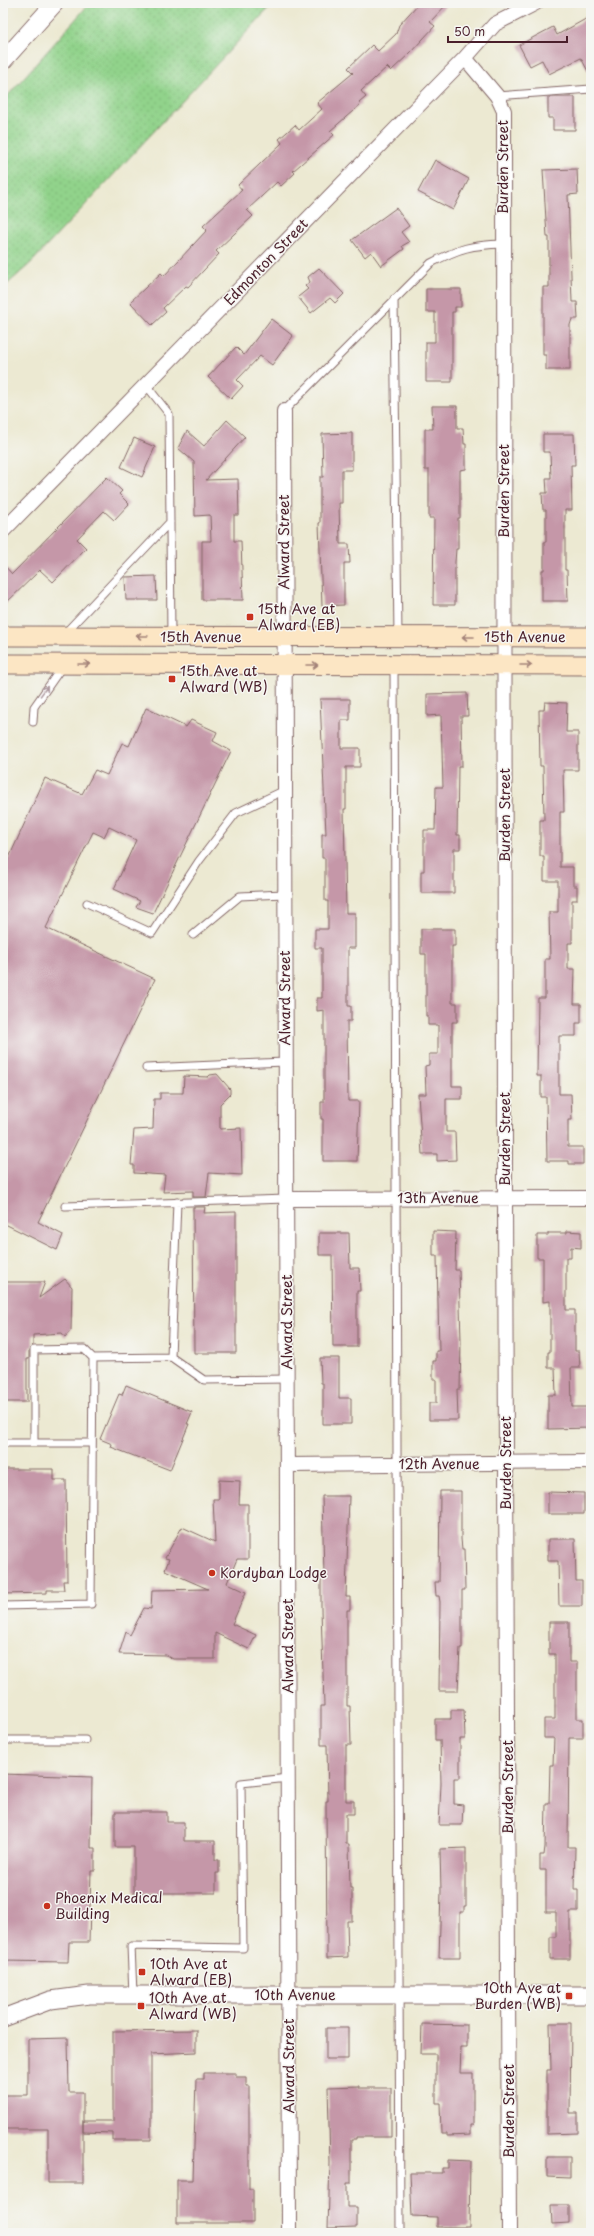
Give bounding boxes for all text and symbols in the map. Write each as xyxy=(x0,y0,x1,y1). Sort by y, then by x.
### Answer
scale bar xyxy=(448,18,567,44)
text: 50 m xyxy=(454,22,485,40)
street label: Burden Street xyxy=(492,120,513,214)
street label: Edmonton Street xyxy=(219,213,313,310)
street label: Burden Street xyxy=(493,444,514,538)
street label: Alward Street xyxy=(273,494,294,590)
place label: 15th Ave at Alward (EB) xyxy=(258,598,340,635)
marker: 15th Ave at Alward (EB) xyxy=(245,612,255,622)
street label: 15th Avenue xyxy=(160,626,242,647)
street label: 15th Avenue xyxy=(484,626,566,647)
one-way arrow xyxy=(136,632,149,640)
one-way arrow xyxy=(462,633,475,641)
one-way arrow xyxy=(77,660,90,668)
place label: 15th Ave at Alward (WB) xyxy=(180,660,268,697)
one-way arrow xyxy=(305,661,318,669)
one-way arrow xyxy=(519,661,532,669)
marker: 15th Ave at Alward (WB) xyxy=(167,674,177,684)
one-way arrow xyxy=(40,686,48,697)
street label: Burden Street xyxy=(494,768,515,862)
street label: Alward Street xyxy=(274,950,295,1046)
street label: Burden Street xyxy=(494,1092,515,1186)
street label: 13th Avenue xyxy=(397,1187,479,1208)
street label: Alward Street xyxy=(276,1274,297,1370)
street label: Burden Street xyxy=(495,1416,516,1510)
street label: 12th Avenue xyxy=(398,1453,480,1474)
place label: Kordyban Lodge xyxy=(220,1562,327,1583)
marker: Kordyban Lodge xyxy=(207,1568,217,1578)
street label: Alward Street xyxy=(277,1598,298,1694)
street label: Burden Street xyxy=(497,1740,518,1834)
place label: Phoenix Medical Building xyxy=(55,1887,163,1924)
marker: Phoenix Medical Building xyxy=(42,1901,52,1911)
place label: 10th Ave at Alward (EB) xyxy=(150,1953,232,1990)
marker: 10th Ave at Alward (EB) xyxy=(137,1967,147,1977)
place label: 10th Ave at Burden (WB) xyxy=(474,1977,561,2014)
street label: 10th Avenue xyxy=(254,1984,336,2005)
place label: 10th Ave at Alward (WB) xyxy=(149,1987,237,2024)
marker: 10th Ave at Burden (WB) xyxy=(564,1991,574,2001)
marker: 10th Ave at Alward (WB) xyxy=(136,2001,146,2011)
street label: Alward Street xyxy=(278,2018,299,2114)
street label: Burden Street xyxy=(498,2064,519,2158)

